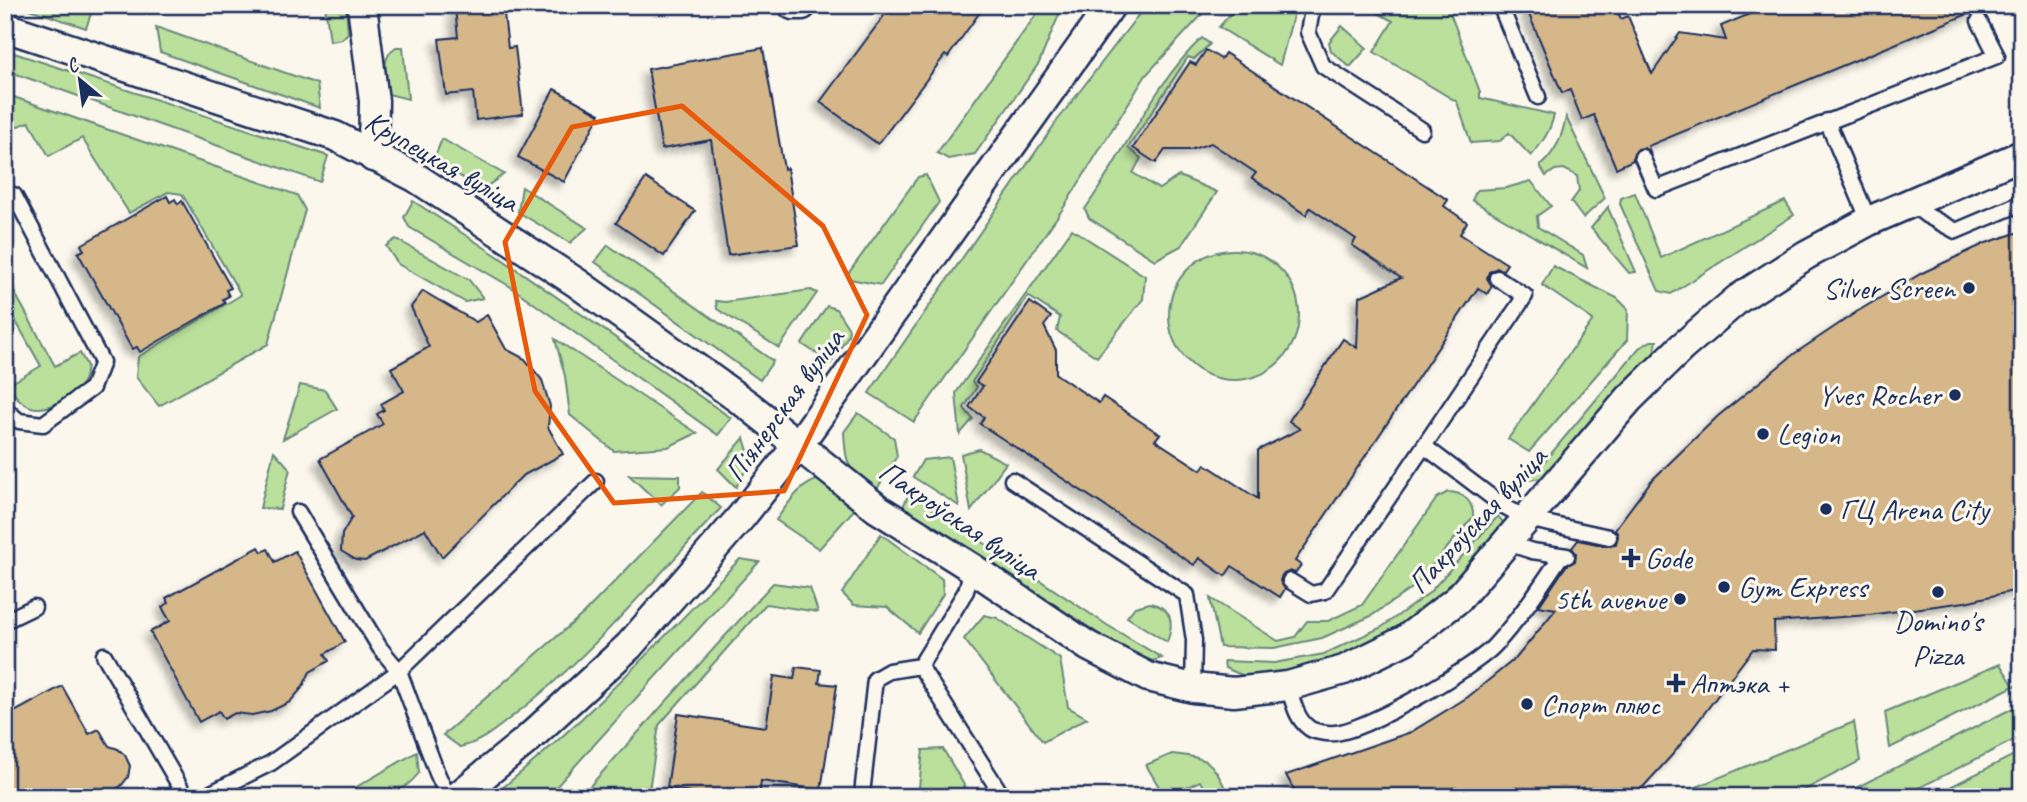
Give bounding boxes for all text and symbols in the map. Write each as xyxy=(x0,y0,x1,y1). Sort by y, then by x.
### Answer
north arrow xyxy=(46,46,116,116)
text: С xyxy=(62,52,84,79)
street label: Крупецкая вуліца xyxy=(358,102,527,221)
place label: Silver Screen xyxy=(1823,269,1956,307)
marker: Silver Screen xyxy=(1961,280,1977,296)
street label: Піянерская вуліца xyxy=(716,319,854,489)
place label: Yves Rocher xyxy=(1818,376,1943,414)
marker: Yves Rocher xyxy=(1947,387,1963,403)
place label: Legion xyxy=(1777,415,1840,453)
marker: Legion xyxy=(1755,426,1771,442)
street label: Пакроўская вуліца xyxy=(1399,437,1556,602)
street label: Пакроўская вуліца xyxy=(872,452,1050,589)
place label: ГЦ Arena City xyxy=(1840,490,1992,528)
marker: ГЦ Arena City xyxy=(1818,501,1834,517)
place label: Gode xyxy=(1645,539,1694,577)
marker: Gode xyxy=(1623,550,1639,566)
place label: Gym Express xyxy=(1738,568,1870,606)
marker: Gym Express xyxy=(1716,579,1732,595)
place label: 5th avenue xyxy=(1555,580,1668,618)
marker: Domino's Pizza xyxy=(1930,584,1946,600)
marker: 5th avenue xyxy=(1672,591,1688,607)
place label: Domino's Pizza xyxy=(1894,602,1985,674)
place label: Аптэка + xyxy=(1690,664,1790,702)
marker: Аптэка + xyxy=(1668,675,1684,691)
place label: Спорт плюс xyxy=(1541,685,1661,723)
marker: Спорт плюс xyxy=(1519,696,1535,712)

